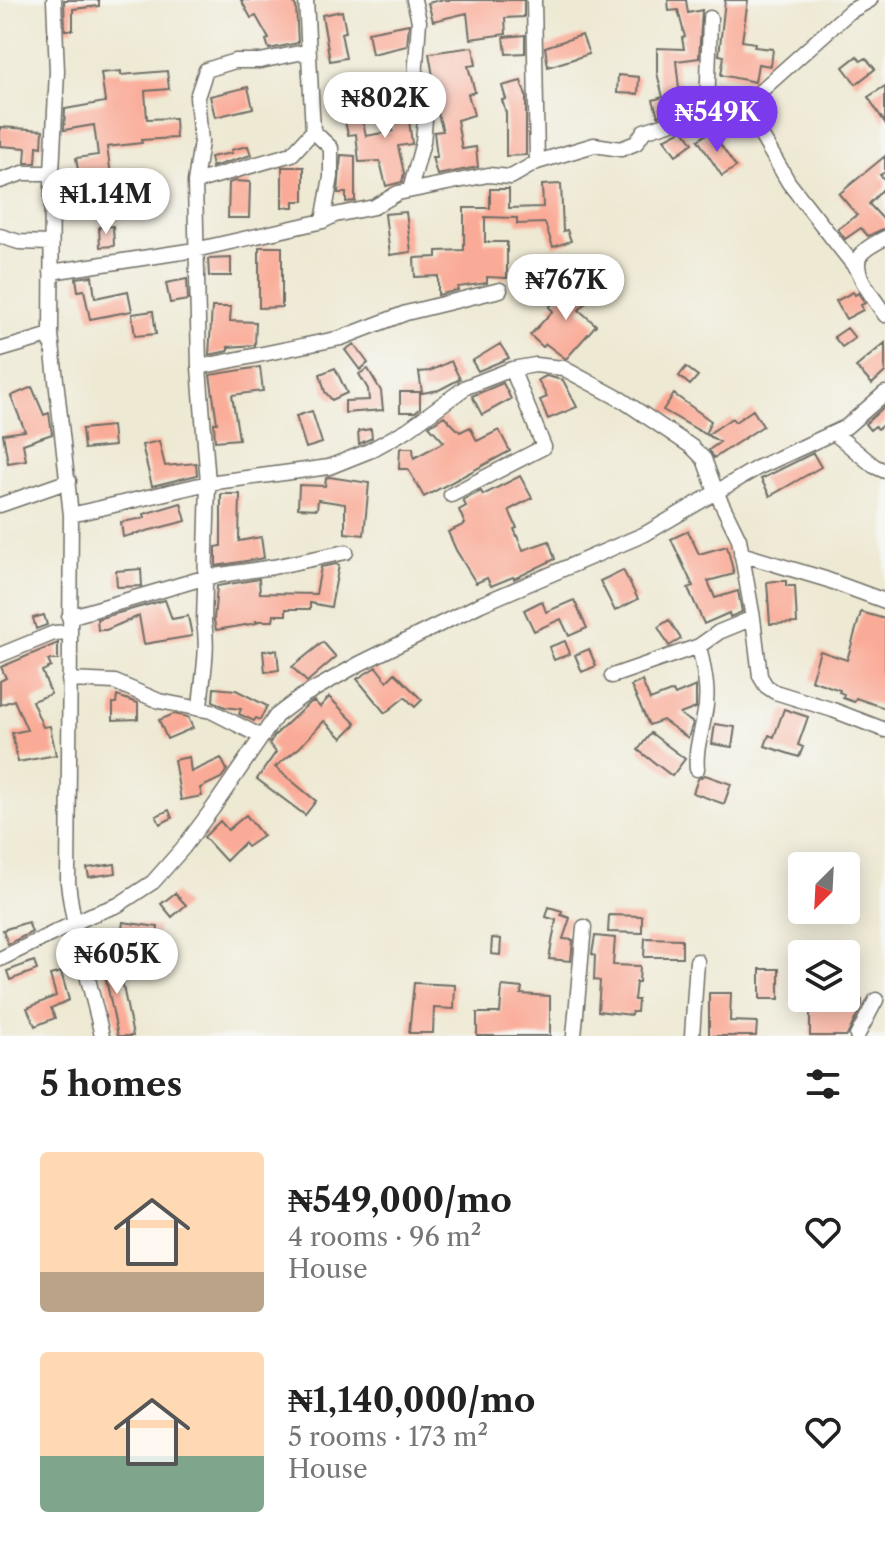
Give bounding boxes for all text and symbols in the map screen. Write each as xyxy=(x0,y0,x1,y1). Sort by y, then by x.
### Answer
pin: ₦802K xyxy=(329,72,441,140)
text: ₦802K xyxy=(341,82,429,114)
pin: ₦549K xyxy=(661,86,773,154)
text: ₦549K xyxy=(675,96,759,128)
pin: ₦1.14M xyxy=(41,168,171,236)
text: ₦1.14M xyxy=(60,178,152,210)
pin: ₦767K xyxy=(510,254,622,322)
text: ₦767K xyxy=(525,264,607,296)
north arrow xyxy=(788,852,860,924)
map controls xyxy=(788,852,860,1012)
pin: ₦605K xyxy=(61,928,173,996)
text: ₦605K xyxy=(74,938,160,970)
button: layers xyxy=(788,940,860,1012)
icon: filters xyxy=(801,1062,845,1106)
text: 5 homes xyxy=(40,1063,182,1105)
text: ₦549,000/mo xyxy=(288,1179,512,1221)
icon: home xyxy=(104,1184,200,1280)
icon: heart xyxy=(801,1210,845,1254)
text: 4 rooms · 96 m² xyxy=(288,1221,481,1253)
text: House xyxy=(288,1253,368,1285)
text: ₦1,140,000/mo xyxy=(288,1379,535,1421)
icon: home xyxy=(104,1384,200,1480)
icon: heart xyxy=(801,1410,845,1454)
text: 5 rooms · 173 m² xyxy=(288,1421,488,1453)
text: House xyxy=(288,1453,368,1485)

